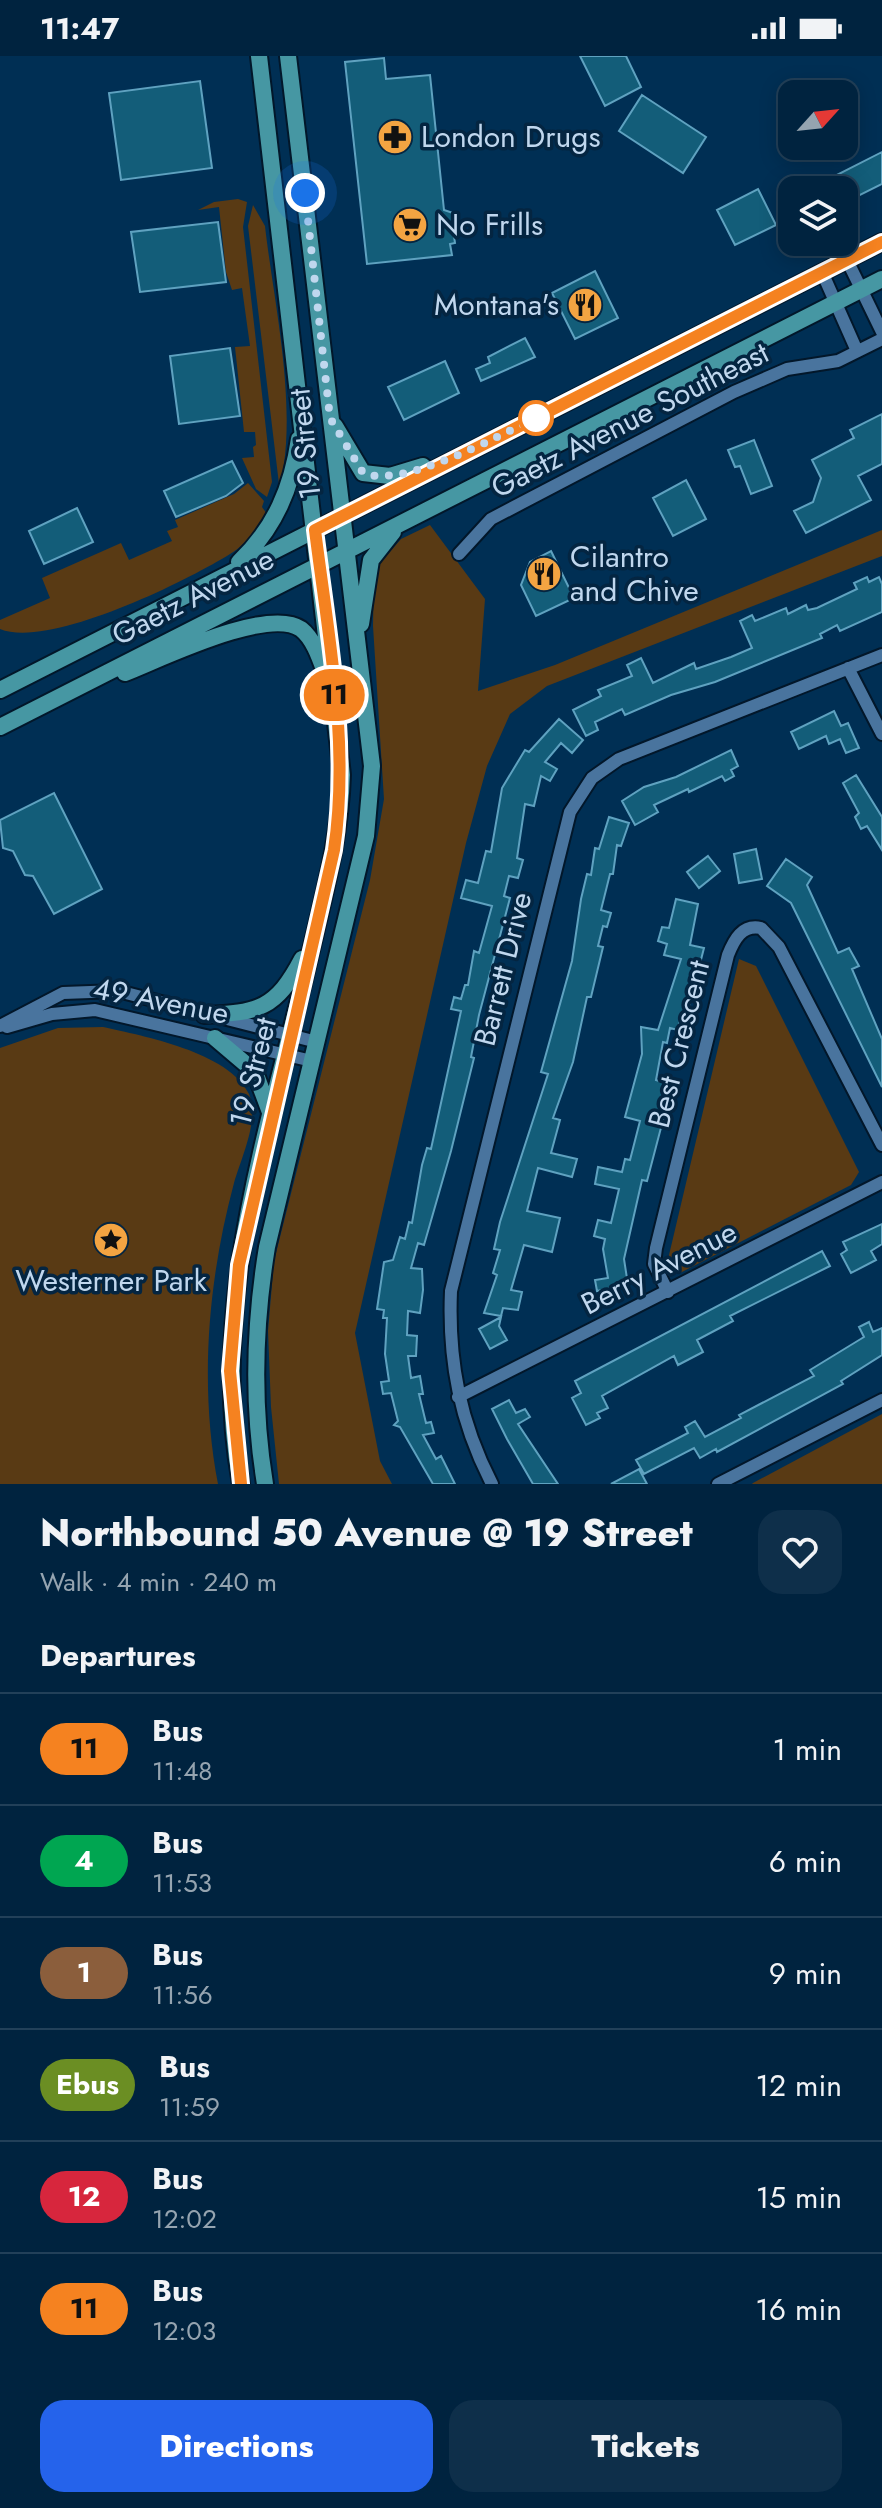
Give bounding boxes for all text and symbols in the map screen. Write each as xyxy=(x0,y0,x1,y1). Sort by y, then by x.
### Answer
text: 11:47 xyxy=(40,7,119,50)
north arrow xyxy=(778,80,858,160)
map controls xyxy=(778,80,858,256)
place label: London Drugs xyxy=(421,115,601,158)
pharmacy icon: London Drugs xyxy=(376,118,414,156)
your location xyxy=(285,173,325,213)
button: layers xyxy=(778,176,858,256)
place label: No Frills xyxy=(436,203,543,246)
supermarket icon: No Frills xyxy=(391,206,429,244)
place label: Montana's xyxy=(434,283,559,326)
restaurant icon: Montana's xyxy=(566,286,604,324)
street label: Gaetz Avenue Southeast xyxy=(484,331,777,508)
street label: 19 Street xyxy=(277,386,332,502)
unlabelled marker xyxy=(519,401,553,435)
place label: Cilantro and Chive xyxy=(570,535,699,612)
street label: Gaetz Avenue xyxy=(104,537,281,656)
restaurant icon: Cilantro and Chive xyxy=(525,555,563,593)
line badge: 11 xyxy=(298,669,370,721)
text: 11 xyxy=(320,674,348,715)
street label: Barrett Drive xyxy=(463,888,542,1050)
street label: Best Crescent xyxy=(637,955,720,1132)
street label: 49 Avenue xyxy=(90,966,233,1035)
street label: 19 Street xyxy=(218,1012,287,1131)
street label: Berry Avenue xyxy=(574,1210,744,1325)
place icon: Westerner Park xyxy=(92,1221,130,1259)
place label: Westerner Park xyxy=(15,1259,208,1302)
text: Northbound 50 Avenue @ 19 Street xyxy=(40,1505,693,1560)
button: heart xyxy=(758,1510,842,1594)
text: Walk · 4 min · 240 m xyxy=(40,1563,277,1601)
text: Departures xyxy=(40,1634,196,1677)
text: Bus xyxy=(152,1709,203,1752)
text: 11 xyxy=(70,1728,98,1769)
text: 1 min xyxy=(773,1728,842,1771)
text: 11:48 xyxy=(152,1752,213,1790)
text: Bus xyxy=(152,1821,203,1864)
text: 4 xyxy=(74,1840,94,1881)
text: 6 min xyxy=(769,1840,842,1883)
text: 11:53 xyxy=(152,1864,212,1902)
text: Bus xyxy=(152,1933,203,1976)
text: 1 xyxy=(77,1952,91,1993)
text: 9 min xyxy=(769,1952,842,1995)
text: 11:56 xyxy=(152,1976,213,2014)
text: Bus xyxy=(159,2045,210,2088)
text: Ebus xyxy=(56,2064,119,2105)
text: 12 min xyxy=(755,2064,842,2107)
text: 11:59 xyxy=(159,2088,220,2126)
text: Bus xyxy=(152,2157,203,2200)
text: 12 xyxy=(68,2176,100,2217)
text: 15 min xyxy=(756,2176,842,2219)
text: 12:02 xyxy=(152,2200,217,2238)
text: Bus xyxy=(152,2269,203,2312)
text: 11 xyxy=(70,2288,98,2329)
text: 16 min xyxy=(755,2288,842,2331)
text: 12:03 xyxy=(152,2312,216,2350)
button: Directions xyxy=(40,2400,433,2492)
button: Tickets xyxy=(449,2400,842,2492)

